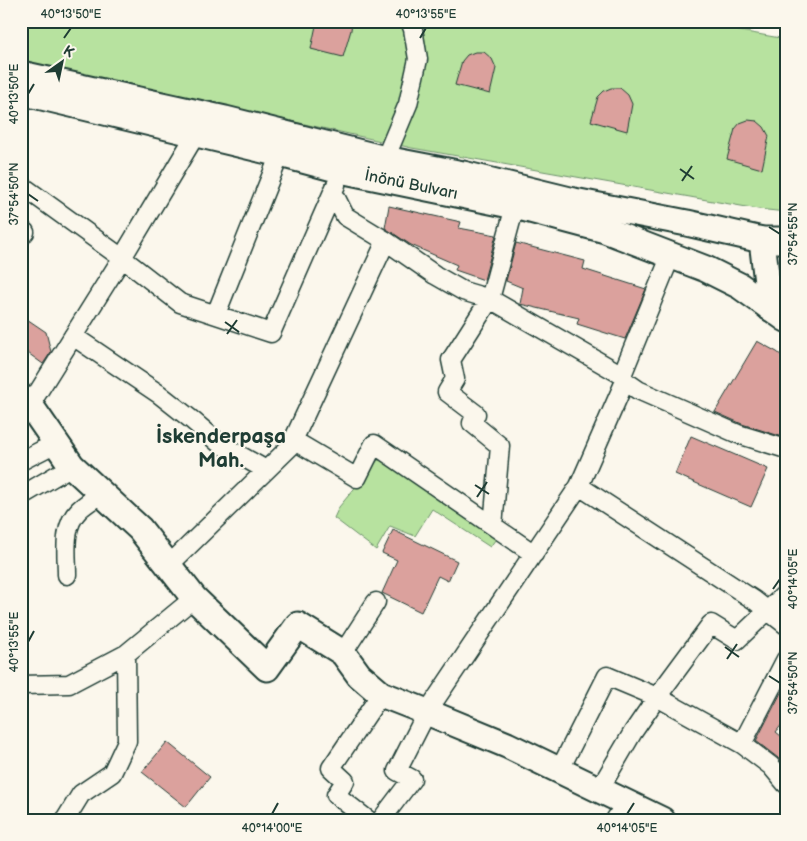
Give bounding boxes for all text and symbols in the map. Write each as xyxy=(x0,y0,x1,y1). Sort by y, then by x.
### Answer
text: 40°13'50"E xyxy=(41,7,102,22)
text: 40°13'55"E xyxy=(396,7,456,22)
north arrow xyxy=(38,38,88,88)
text: K xyxy=(60,42,78,61)
text: 40°13'50"E xyxy=(7,63,22,124)
text: 37°54'50"N xyxy=(7,162,22,226)
street label: İnönü Bulvarı xyxy=(363,164,459,203)
text: 37°54'55"N xyxy=(786,203,801,265)
district label: İskenderpaşa Mah. xyxy=(156,423,286,473)
text: 40°14'05"E xyxy=(786,548,801,609)
text: 40°13'55"E xyxy=(7,612,22,672)
text: 37°54'50"N xyxy=(786,651,801,715)
text: 40°14'00"E xyxy=(241,821,303,836)
text: 40°14'05"E xyxy=(597,821,658,836)

